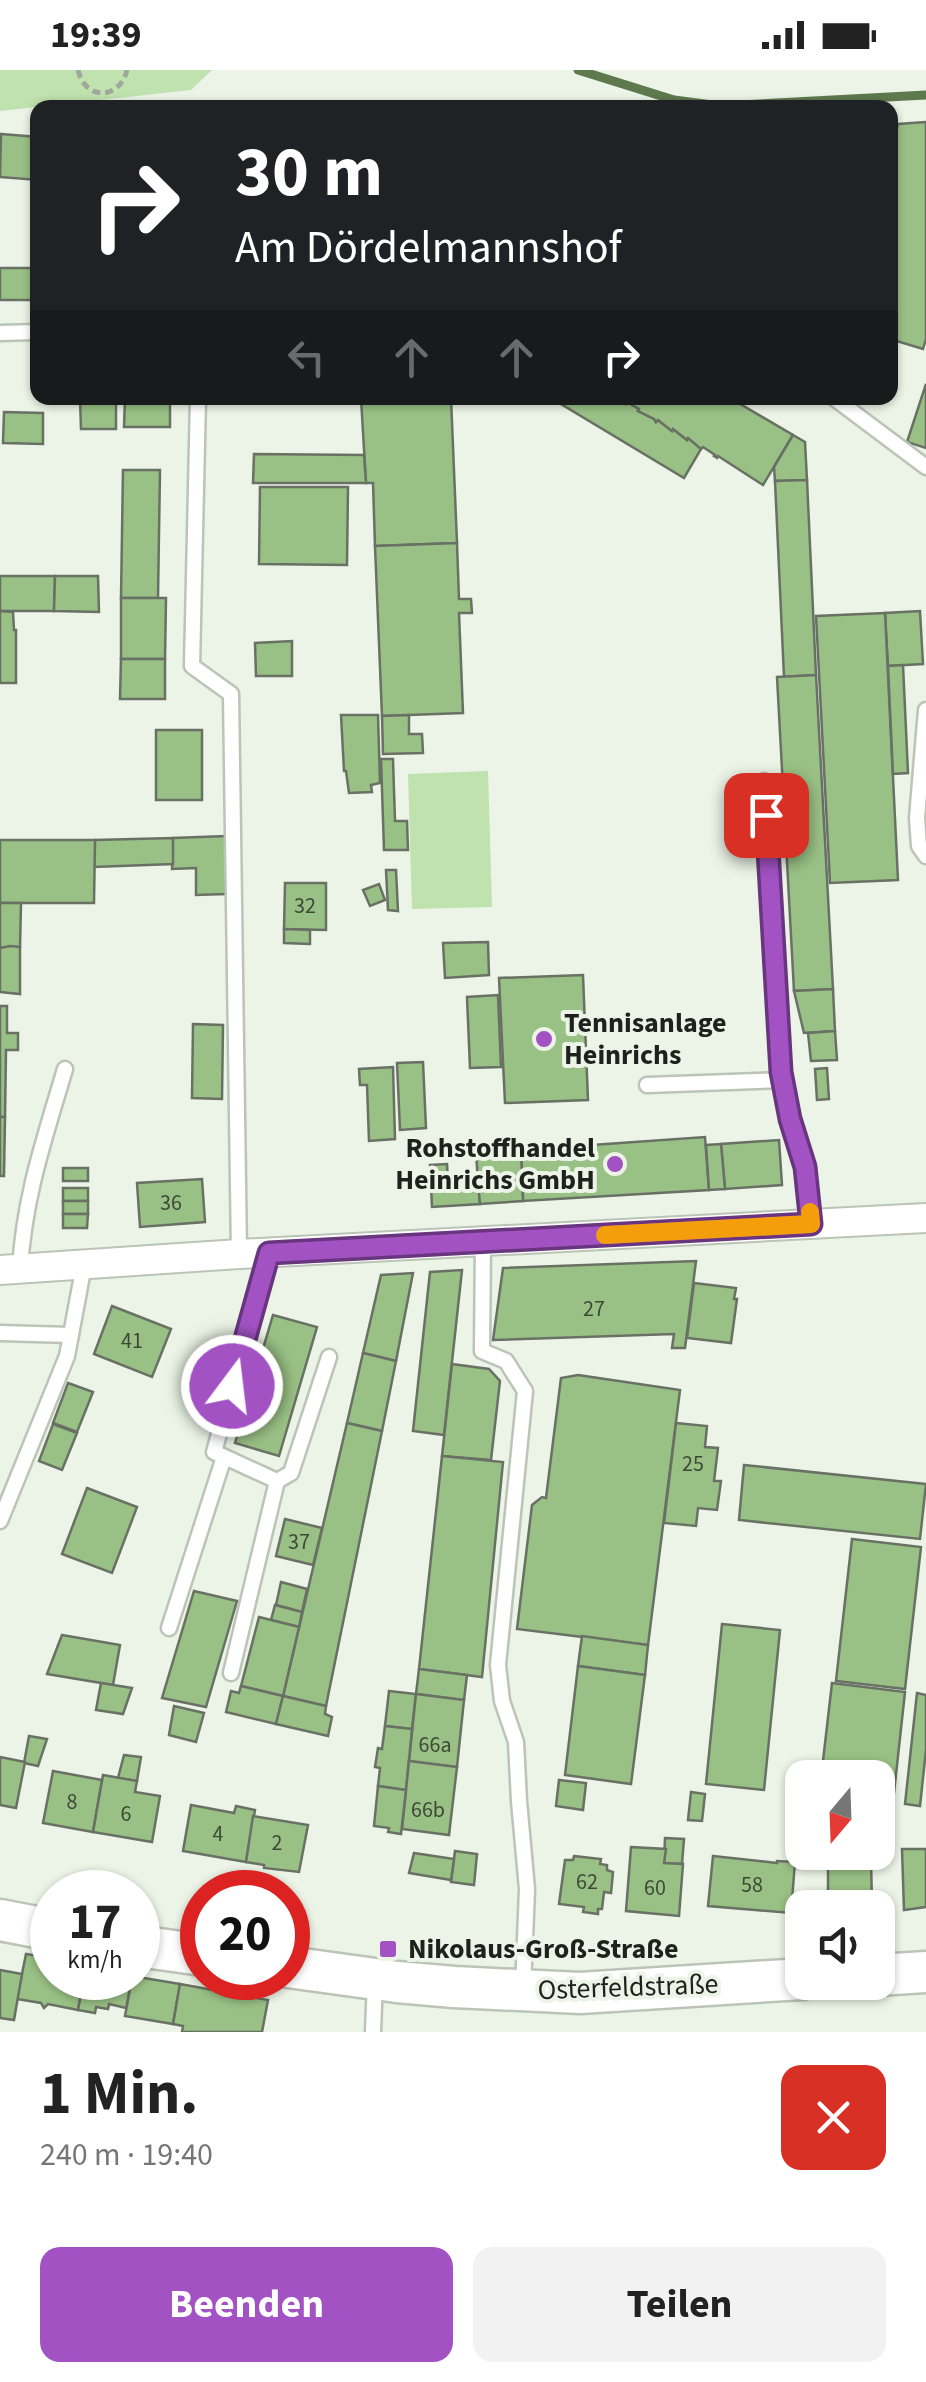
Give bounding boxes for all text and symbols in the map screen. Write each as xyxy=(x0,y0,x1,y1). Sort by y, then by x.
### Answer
text: 19:39 xyxy=(50,8,142,62)
text: 30 m xyxy=(235,123,383,223)
icon: right xyxy=(70,140,200,270)
text: Am Dördelmannshof xyxy=(235,216,622,280)
icon: left xyxy=(279,330,334,385)
icon: ahead xyxy=(384,330,439,385)
icon: ahead xyxy=(489,330,544,385)
icon: right xyxy=(594,330,649,385)
pin xyxy=(724,773,809,858)
icon: arrive xyxy=(739,788,794,843)
house number: 32 xyxy=(294,890,316,922)
place label: Tennisanlage Heinrichs xyxy=(564,1003,727,1075)
marker: Tennisanlage Heinrichs xyxy=(533,1028,555,1050)
place label: Rohstoffhandel Heinrichs GmbH xyxy=(395,1128,595,1200)
marker: Rohstoffhandel Heinrichs GmbH xyxy=(604,1153,626,1175)
house number: 36 xyxy=(160,1187,182,1219)
house number: 27 xyxy=(583,1293,605,1325)
house number: 41 xyxy=(121,1325,143,1357)
position arrow xyxy=(180,1334,284,1438)
house number: 25 xyxy=(682,1448,704,1480)
house number: 37 xyxy=(288,1526,310,1558)
house number: 66a xyxy=(419,1729,451,1761)
north arrow xyxy=(785,1760,895,1870)
map controls xyxy=(785,1760,895,2000)
house number: 8 xyxy=(67,1786,78,1818)
house number: 66b xyxy=(411,1794,445,1826)
house number: 6 xyxy=(121,1798,132,1830)
house number: 4 xyxy=(213,1818,224,1850)
house number: 2 xyxy=(272,1827,282,1859)
house number: 62 xyxy=(576,1866,598,1898)
house number: 58 xyxy=(741,1869,763,1901)
speed limit sign: 20 xyxy=(180,1870,310,2000)
house number: 60 xyxy=(644,1872,666,1904)
text: 17 xyxy=(69,1887,121,1958)
button: sound xyxy=(785,1890,895,2000)
place label: Nikolaus-Groß-Straße xyxy=(408,1929,678,1969)
marker: Nikolaus-Groß-Straße xyxy=(377,1938,399,1960)
text: km/h xyxy=(67,1942,123,1978)
street label: Osterfeldstraße xyxy=(537,1964,719,2010)
text: 1 Min. xyxy=(40,2052,198,2137)
button: close xyxy=(781,2065,886,2170)
text: 240 m · 19:40 xyxy=(40,2132,213,2178)
button: Beenden xyxy=(40,2247,453,2362)
button: Teilen xyxy=(473,2247,886,2362)

